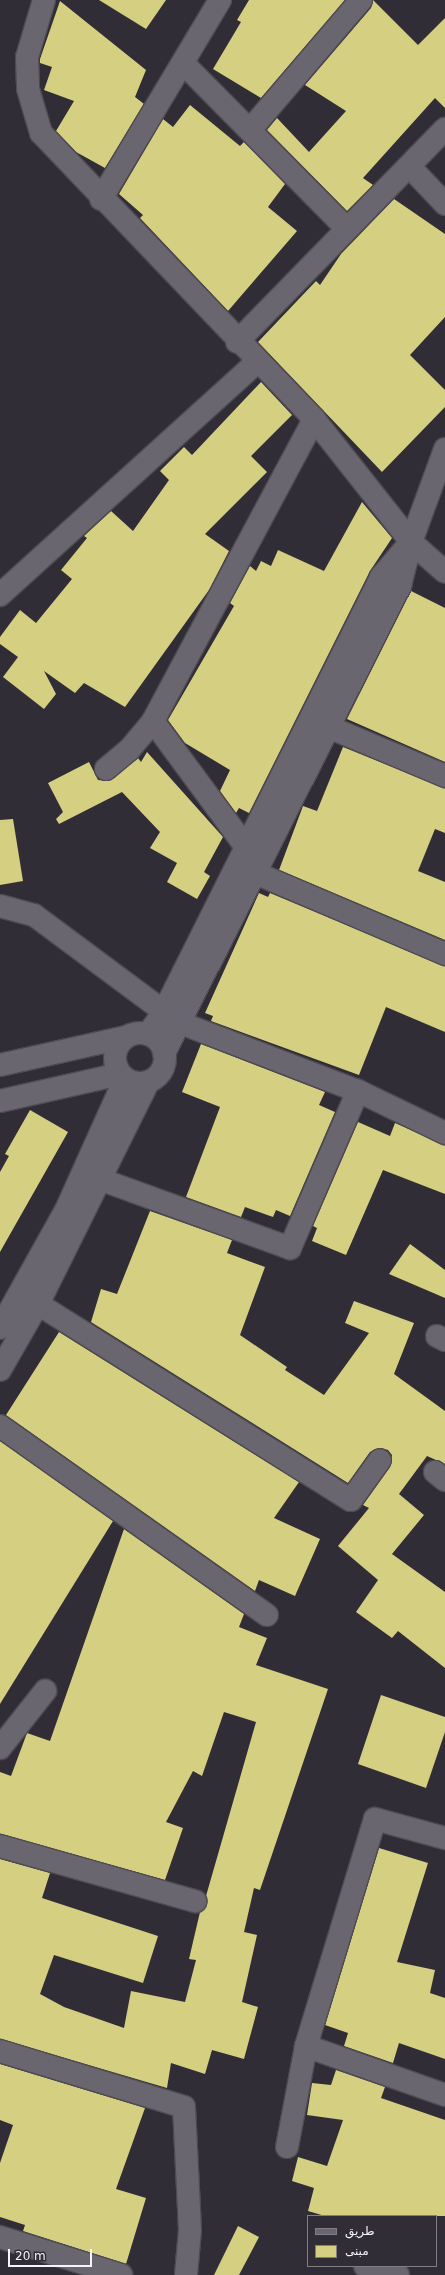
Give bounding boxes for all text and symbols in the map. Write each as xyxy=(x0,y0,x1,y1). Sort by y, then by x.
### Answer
legend xyxy=(307,2215,437,2267)
text: طريق xyxy=(345,2224,375,2238)
scale bar xyxy=(10,2241,94,2267)
text: مبنى xyxy=(345,2244,369,2258)
text: 20 m xyxy=(15,2249,46,2263)

